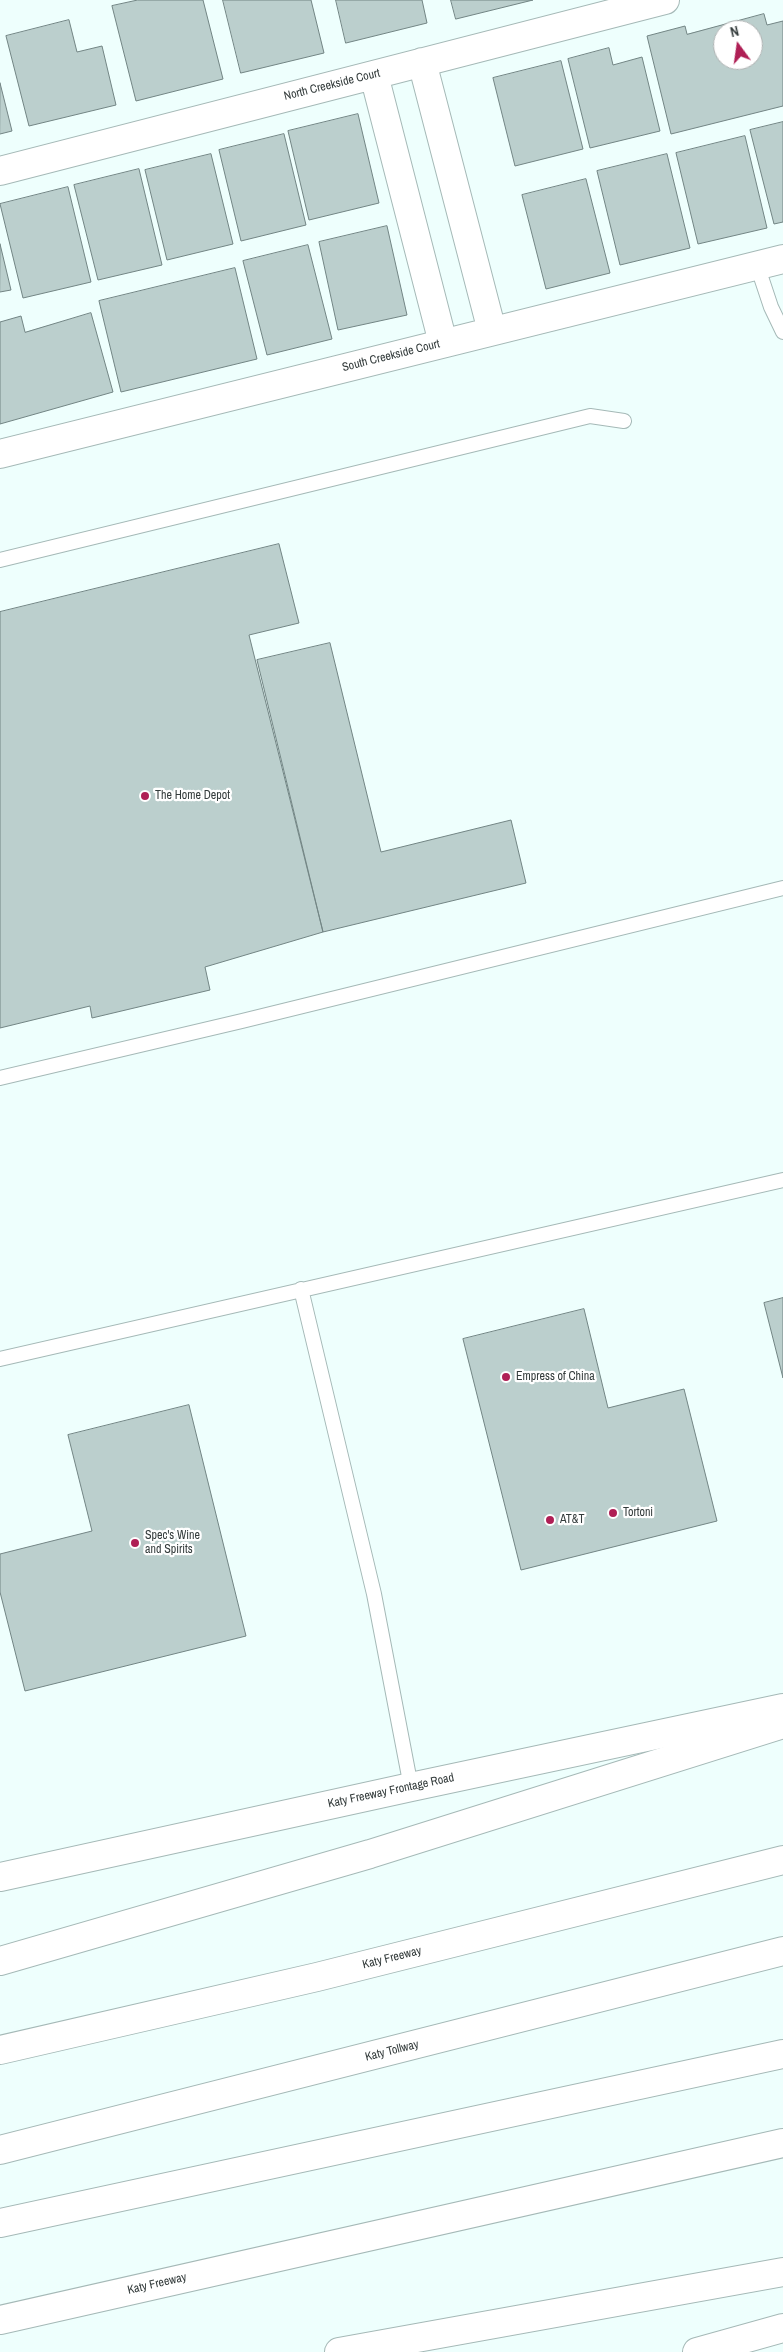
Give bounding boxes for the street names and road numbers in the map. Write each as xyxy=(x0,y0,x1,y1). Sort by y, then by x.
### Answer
street label: North Creekside Court xyxy=(283,66,381,104)
street label: South Creekside Court xyxy=(341,337,441,375)
street label: Katy Freeway Frontage Road xyxy=(327,1771,455,1811)
street label: Katy Freeway xyxy=(361,1944,423,1972)
street label: Katy Tollway xyxy=(364,2037,420,2065)
street label: Katy Freeway xyxy=(126,2270,188,2298)

